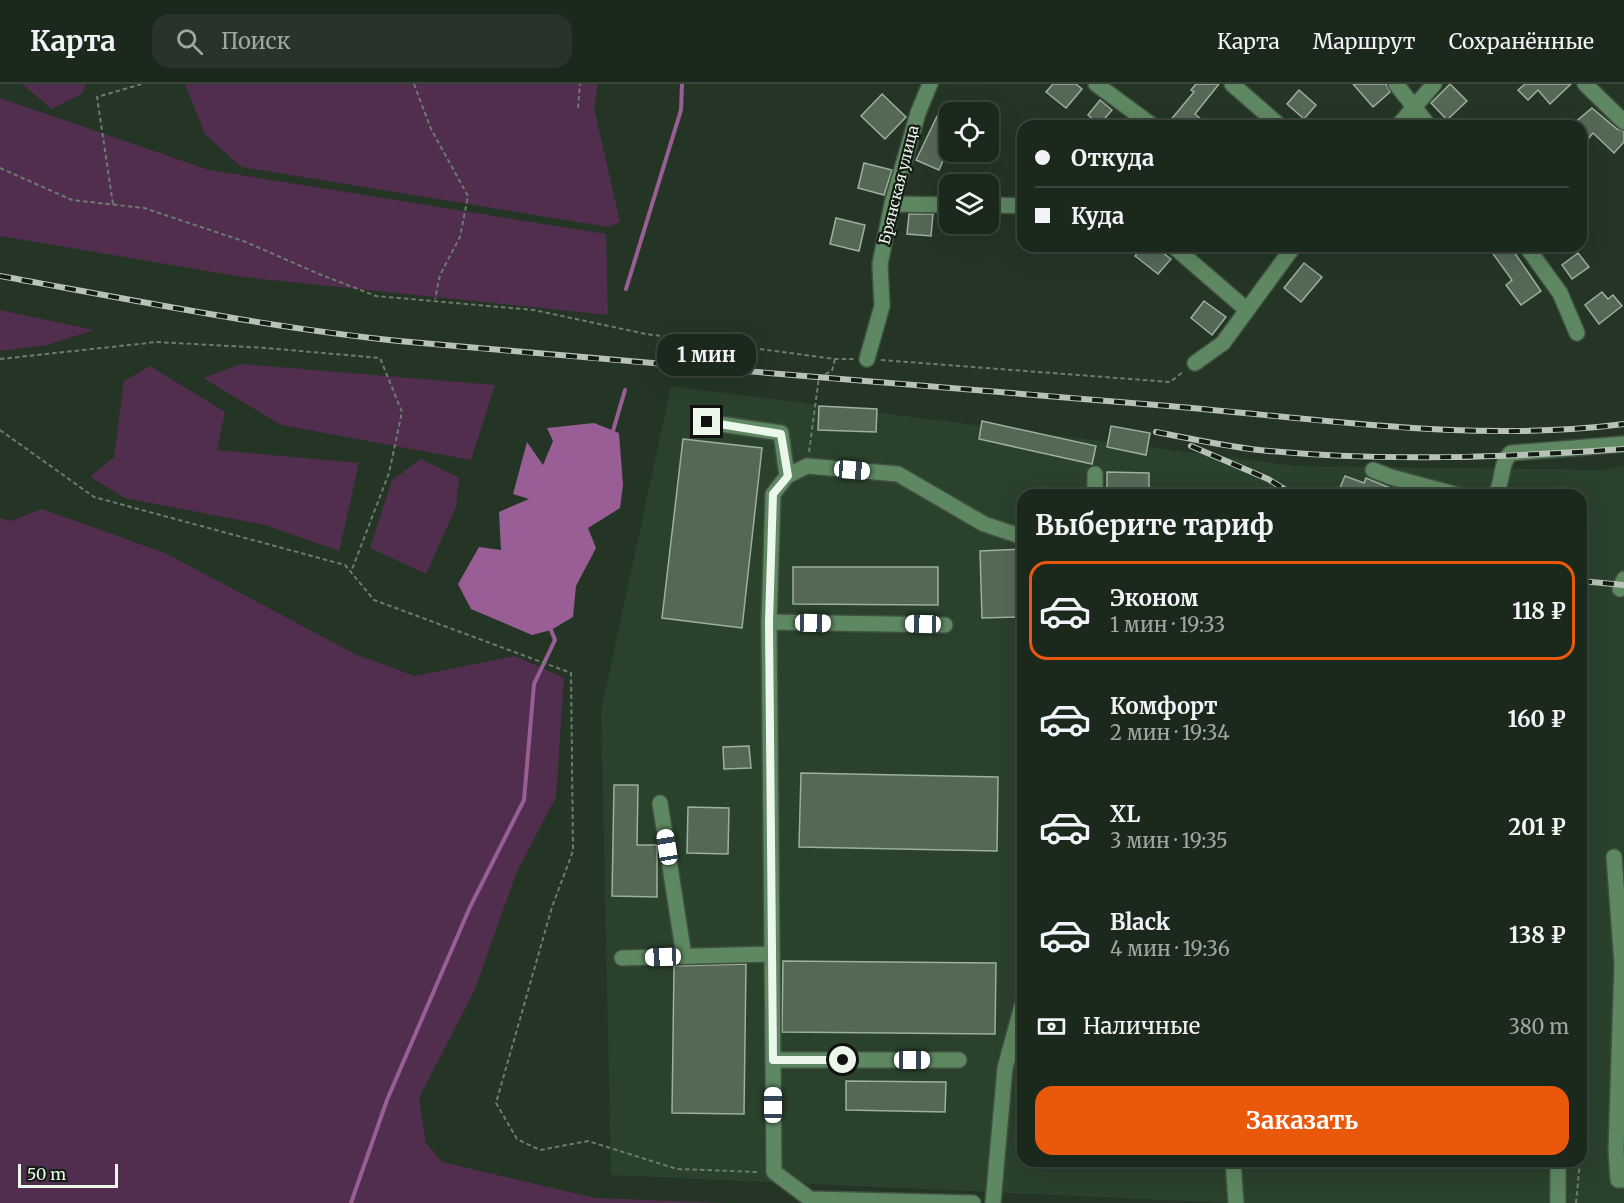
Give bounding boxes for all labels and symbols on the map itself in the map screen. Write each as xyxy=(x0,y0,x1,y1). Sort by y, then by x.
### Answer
street label: Брянская улица xyxy=(875,123,923,246)
callout: 1 мин xyxy=(658,335,756,377)
route end xyxy=(693,408,720,435)
car xyxy=(833,459,871,481)
car xyxy=(795,614,831,632)
car xyxy=(905,615,941,633)
car xyxy=(655,828,679,866)
car xyxy=(645,947,681,967)
route start xyxy=(829,1046,856,1073)
car xyxy=(894,1051,930,1069)
car xyxy=(764,1087,782,1123)
scale bar xyxy=(18,1161,118,1188)

